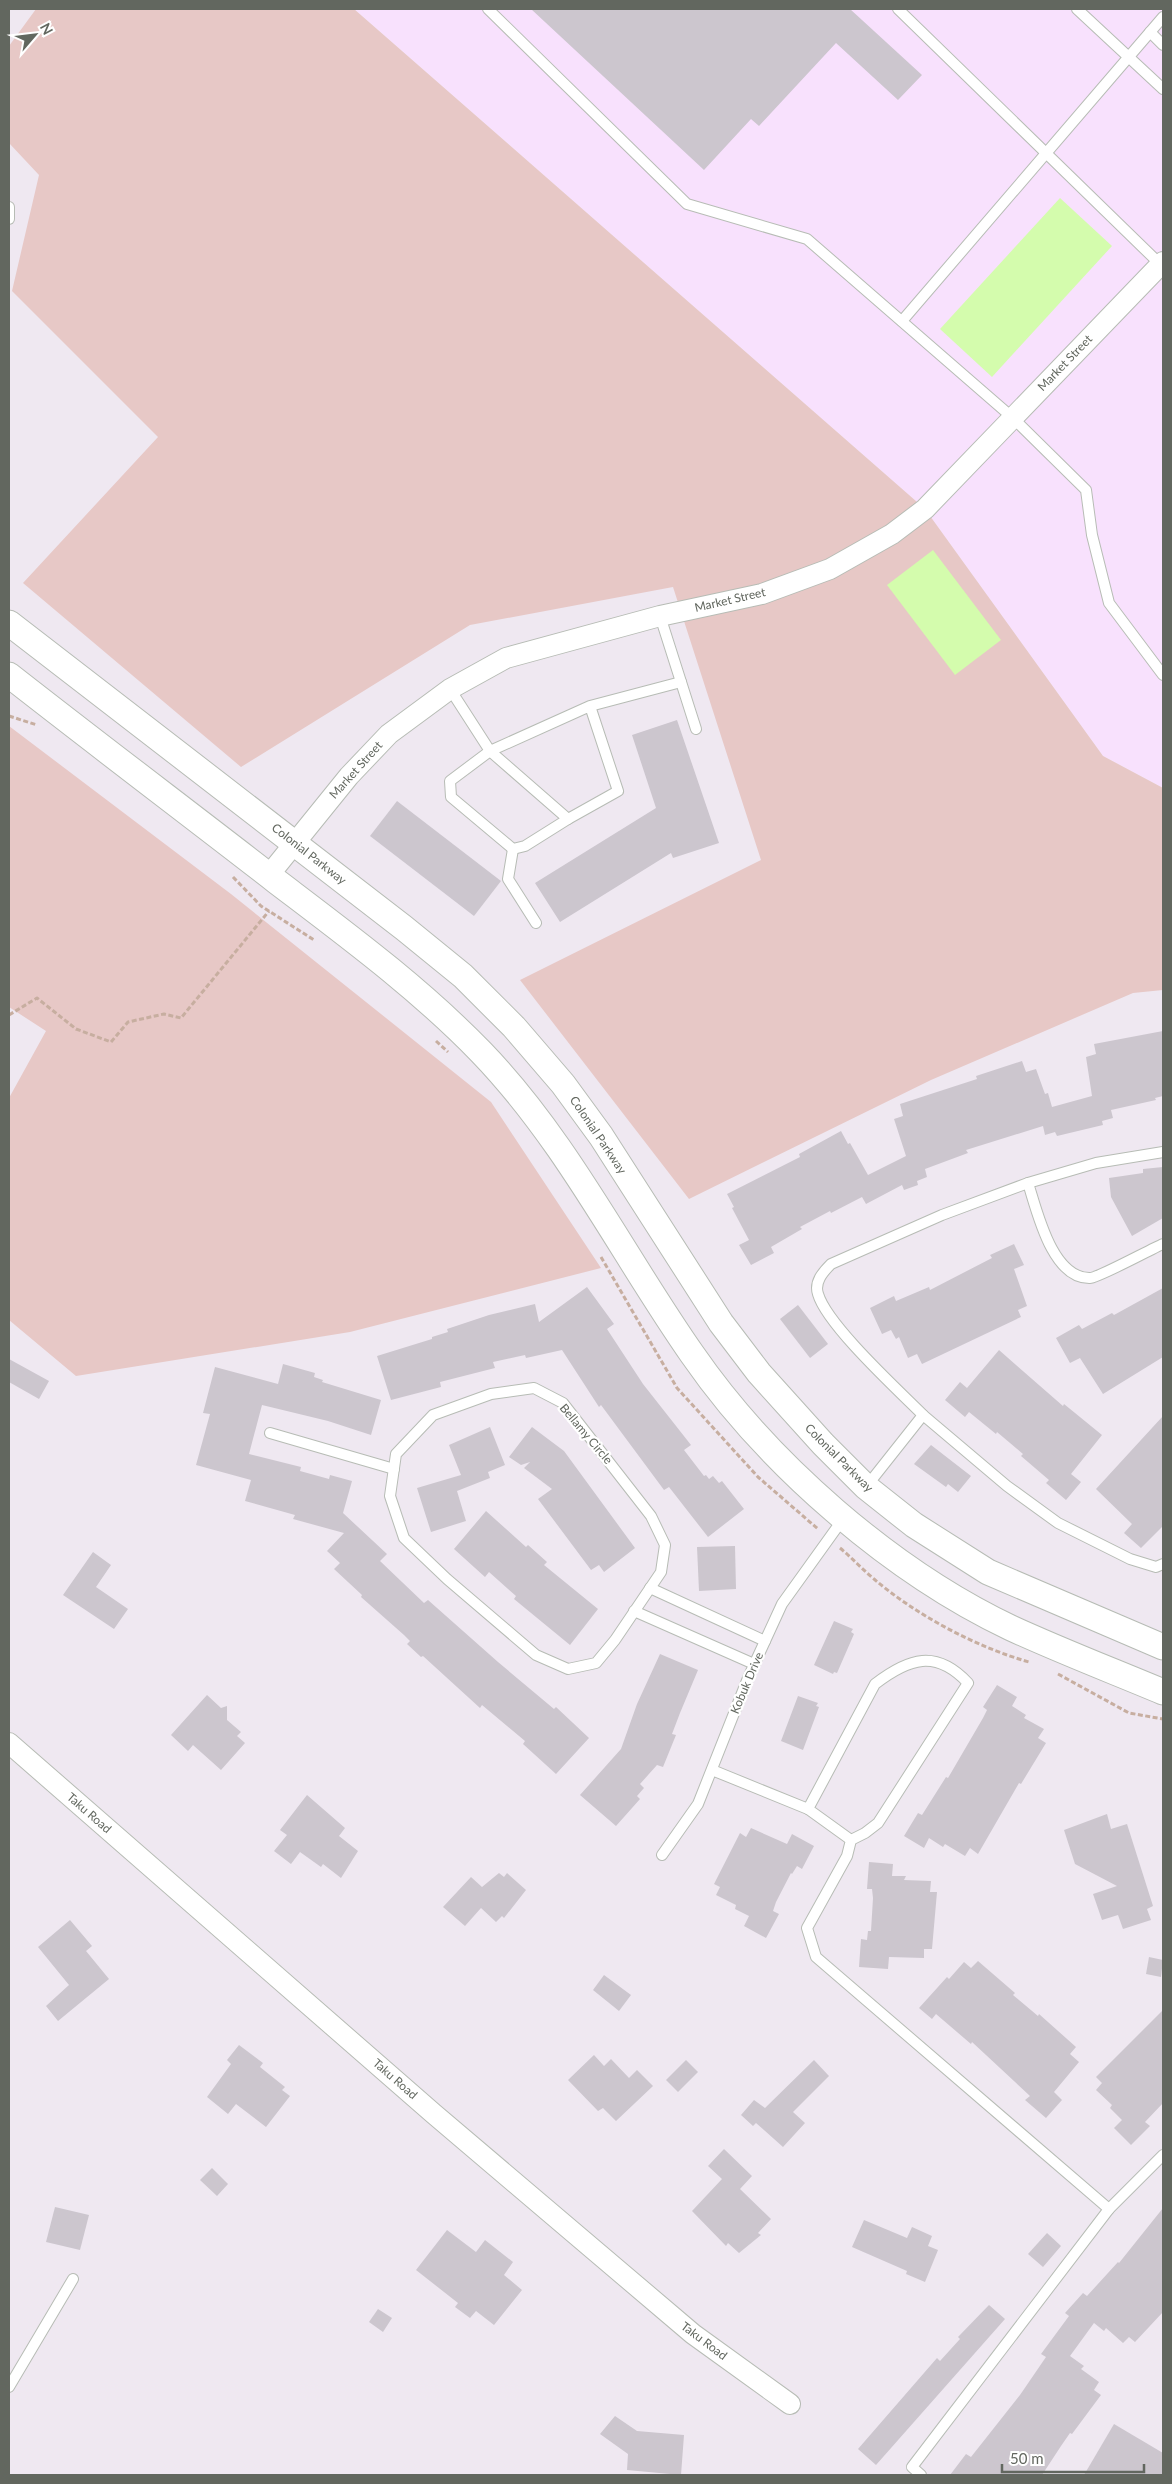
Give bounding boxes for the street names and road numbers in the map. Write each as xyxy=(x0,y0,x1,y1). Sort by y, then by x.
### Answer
street label: Market Street xyxy=(1034,331,1096,394)
street label: Market Street xyxy=(693,584,767,615)
street label: Market Street xyxy=(326,737,386,802)
street label: Colonial Parkway xyxy=(269,820,350,888)
street label: Colonial Parkway xyxy=(567,1093,630,1177)
street label: Bellamy Circle xyxy=(557,1400,616,1467)
street label: Colonial Parkway xyxy=(802,1420,877,1496)
street label: Kobuk Drive xyxy=(727,1650,766,1716)
street label: Taku Road xyxy=(64,1789,115,1836)
street label: Taku Road xyxy=(370,2055,421,2102)
street label: Taku Road xyxy=(678,2318,730,2363)

